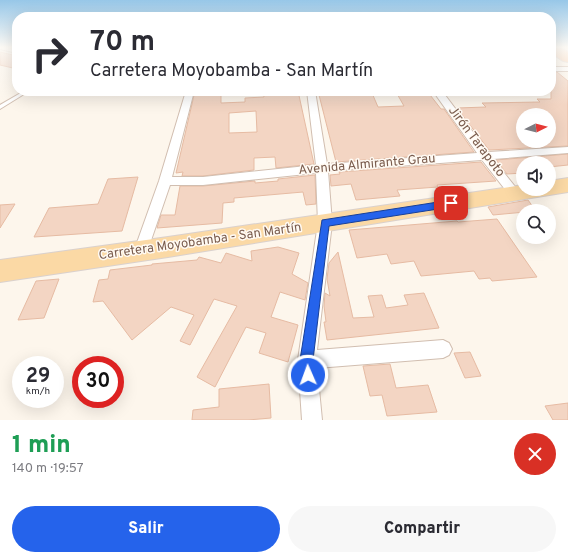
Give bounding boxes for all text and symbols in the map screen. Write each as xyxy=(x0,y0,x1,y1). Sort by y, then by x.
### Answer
text: 70 m xyxy=(90,25,155,61)
icon: right xyxy=(24,28,76,80)
text: Carretera Moyobamba - San Martín xyxy=(90,60,373,83)
street label: Jirón Tarapoto xyxy=(444,103,508,181)
north arrow xyxy=(516,108,556,148)
map controls xyxy=(516,108,556,244)
street label: Avenida Almirante Grau xyxy=(298,151,436,179)
button: sound xyxy=(516,156,556,196)
pin xyxy=(434,186,468,220)
icon: arrive xyxy=(440,192,462,214)
button: search xyxy=(516,204,556,244)
street label: Carretera Moyobamba - San Martín xyxy=(98,220,302,264)
position arrow xyxy=(287,354,329,396)
speed limit sign: 30 xyxy=(72,356,124,408)
text: 29 xyxy=(26,364,50,390)
text: km/h xyxy=(26,385,50,398)
text: 1 min xyxy=(12,431,71,461)
button: close xyxy=(514,433,556,475)
text: 140 m · 19:57 xyxy=(12,461,83,477)
button: Salir xyxy=(12,506,280,552)
button: Compartir xyxy=(288,506,556,552)

